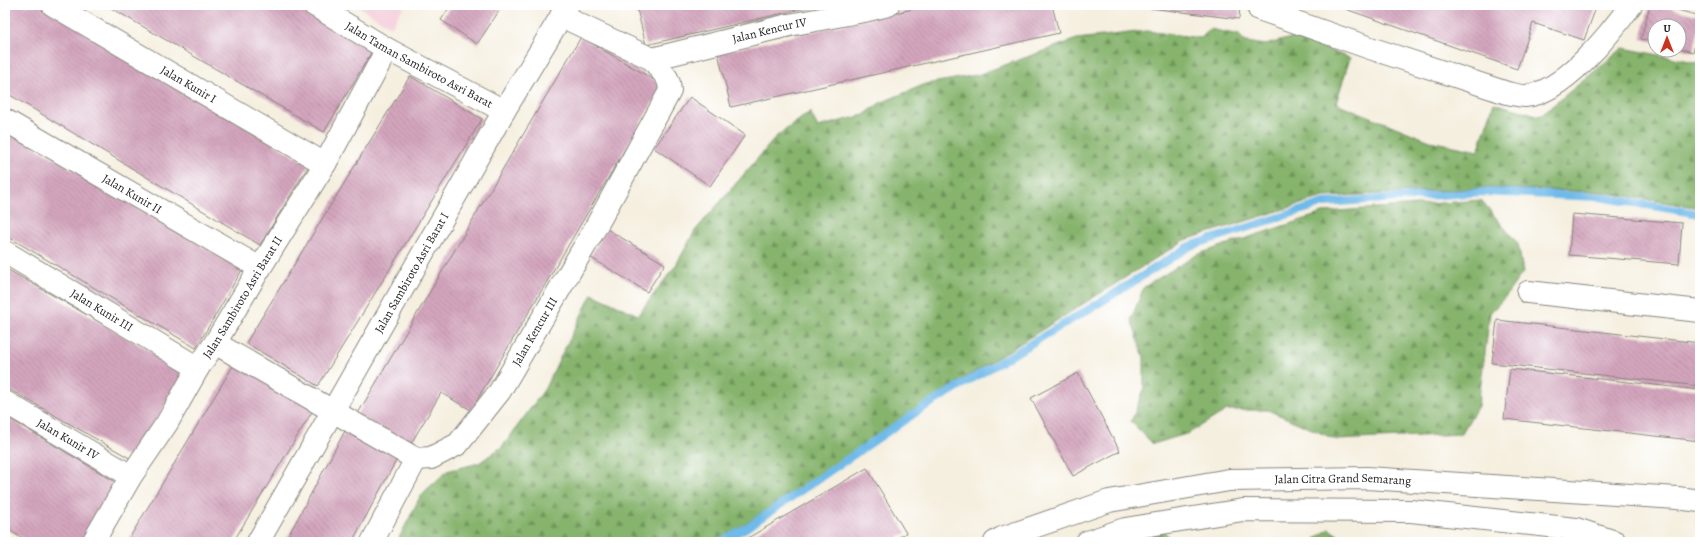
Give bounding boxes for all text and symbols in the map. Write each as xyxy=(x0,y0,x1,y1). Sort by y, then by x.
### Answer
street label: Jalan Kencur IV xyxy=(731,14,809,47)
street label: Jalan Taman Sambiroto Asri Barat xyxy=(342,18,496,112)
north arrow xyxy=(1647,18,1687,58)
text: U xyxy=(1663,21,1671,36)
street label: Jalan Kunir I xyxy=(158,62,219,107)
street label: Jalan Kunir II xyxy=(100,170,165,217)
street label: Jalan Sambiroto Asri Barat I xyxy=(371,210,452,336)
street label: Jalan Sambiroto Asri Barat II xyxy=(199,233,286,362)
street label: Jalan Kunir III xyxy=(68,285,136,335)
street label: Jalan Kencur III xyxy=(508,294,561,369)
street label: Jalan Kunir IV xyxy=(34,415,102,464)
street label: Jalan Citra Grand Semarang xyxy=(1274,470,1412,489)

